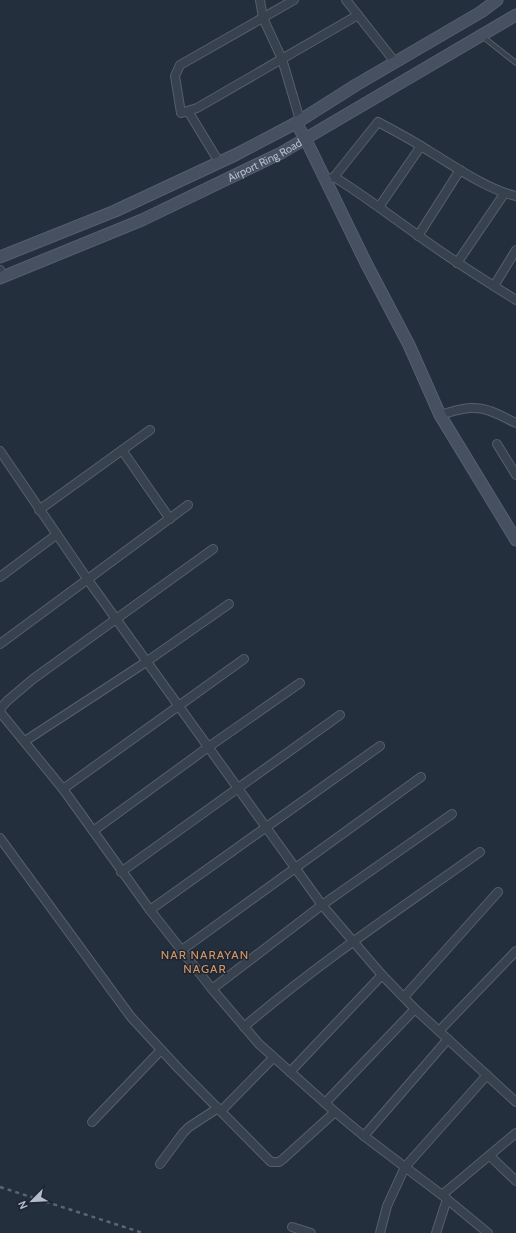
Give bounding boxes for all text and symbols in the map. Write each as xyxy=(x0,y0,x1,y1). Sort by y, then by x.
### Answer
street label: Airport Ring Road xyxy=(225,135,304,185)
district label: NAR NARAYAN NAGAR xyxy=(161,947,249,976)
north arrow xyxy=(12,1181,52,1221)
text: N xyxy=(15,1199,31,1211)

